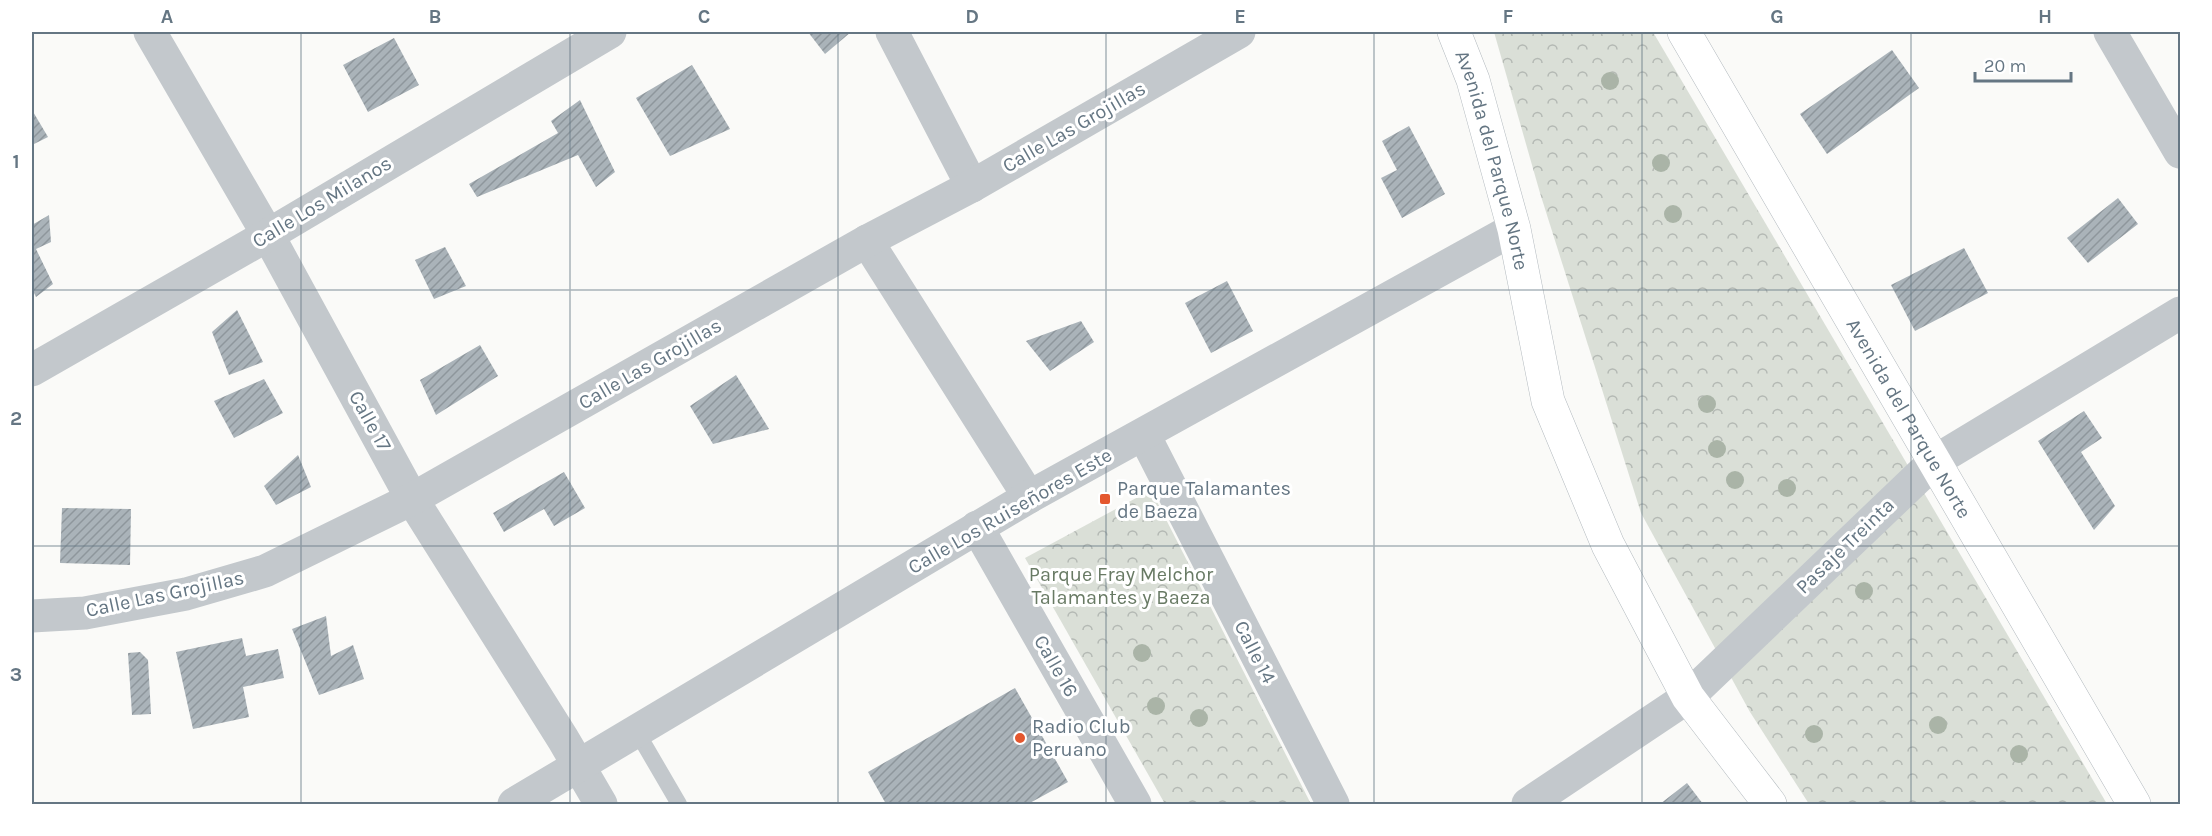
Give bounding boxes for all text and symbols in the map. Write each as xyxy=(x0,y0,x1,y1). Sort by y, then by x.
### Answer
text: A xyxy=(161,5,174,28)
text: B xyxy=(429,5,441,28)
text: C xyxy=(698,5,710,28)
text: D xyxy=(965,5,979,28)
text: E xyxy=(1234,5,1246,28)
text: F xyxy=(1503,5,1514,28)
text: G xyxy=(1770,5,1784,28)
text: H xyxy=(2038,5,2052,28)
scale bar xyxy=(1975,45,2071,83)
street label: Avenida del Parque Norte xyxy=(1451,47,1533,272)
text: 20 m xyxy=(1984,55,2026,77)
street label: Calle Las Grojillas xyxy=(998,77,1150,177)
text: 1 xyxy=(12,150,20,173)
street label: Calle Los Milanos xyxy=(248,151,396,253)
street label: Calle Las Grojillas xyxy=(574,314,726,414)
street label: Avenida del Parque Norte xyxy=(1842,314,1976,522)
street label: Calle 17 xyxy=(344,387,396,456)
text: 2 xyxy=(10,407,22,430)
street label: Calle Los Ruiseñores Este xyxy=(904,443,1116,579)
place label: Parque Talamantes de Baeza xyxy=(1117,477,1291,523)
marker: Parque Talamantes de Baeza xyxy=(1098,492,1112,506)
street label: Pasaje Treinta xyxy=(1791,493,1899,599)
park label: Parque Fray Melchor Talamantes y Baeza xyxy=(1029,563,1214,609)
street label: Calle Las Grojillas xyxy=(84,566,246,622)
street label: Calle 14 xyxy=(1229,617,1281,687)
street label: Calle 16 xyxy=(1029,631,1083,701)
text: 3 xyxy=(10,663,22,686)
place label: Radio Club Peruano xyxy=(1032,715,1131,761)
marker: Radio Club Peruano xyxy=(1013,731,1027,745)

